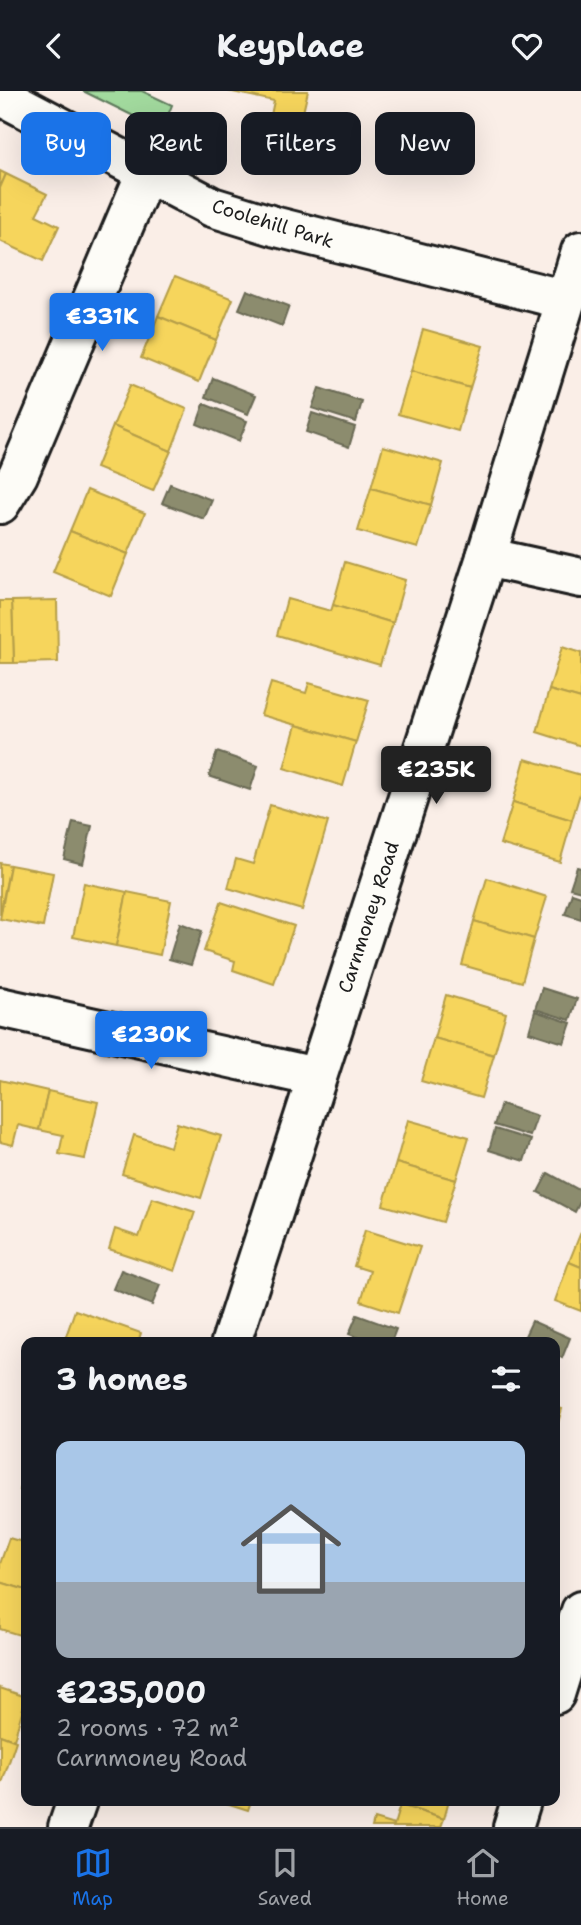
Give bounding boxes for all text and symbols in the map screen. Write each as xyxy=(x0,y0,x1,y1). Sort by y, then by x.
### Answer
text: Keyplace xyxy=(216,24,365,67)
icon: back xyxy=(35,27,73,65)
icon: heart xyxy=(508,27,546,65)
chip: Buy xyxy=(21,112,111,175)
chip: Rent xyxy=(125,112,227,175)
chip: Filters xyxy=(241,112,361,175)
chip: New xyxy=(375,112,475,175)
street label: Coolehill Park xyxy=(209,193,337,254)
pin: €331K xyxy=(53,293,151,353)
text: €331K xyxy=(66,301,138,331)
pin: €235K xyxy=(387,747,485,806)
text: €235K xyxy=(397,754,475,784)
street label: Carnmoney Road xyxy=(332,838,405,996)
pin: €230K xyxy=(102,1011,200,1071)
text: €230K xyxy=(111,1019,191,1049)
text: 3 homes xyxy=(56,1359,188,1400)
icon: filters xyxy=(487,1360,525,1398)
icon: home xyxy=(228,1486,354,1612)
text: €235,000 xyxy=(56,1672,206,1713)
text: 2 rooms · 72 m² xyxy=(56,1713,239,1743)
text: Carnmoney Road xyxy=(56,1743,247,1773)
tab: Map xyxy=(72,1844,113,1911)
tab: Saved xyxy=(258,1844,312,1911)
tab: Home xyxy=(456,1844,509,1911)

